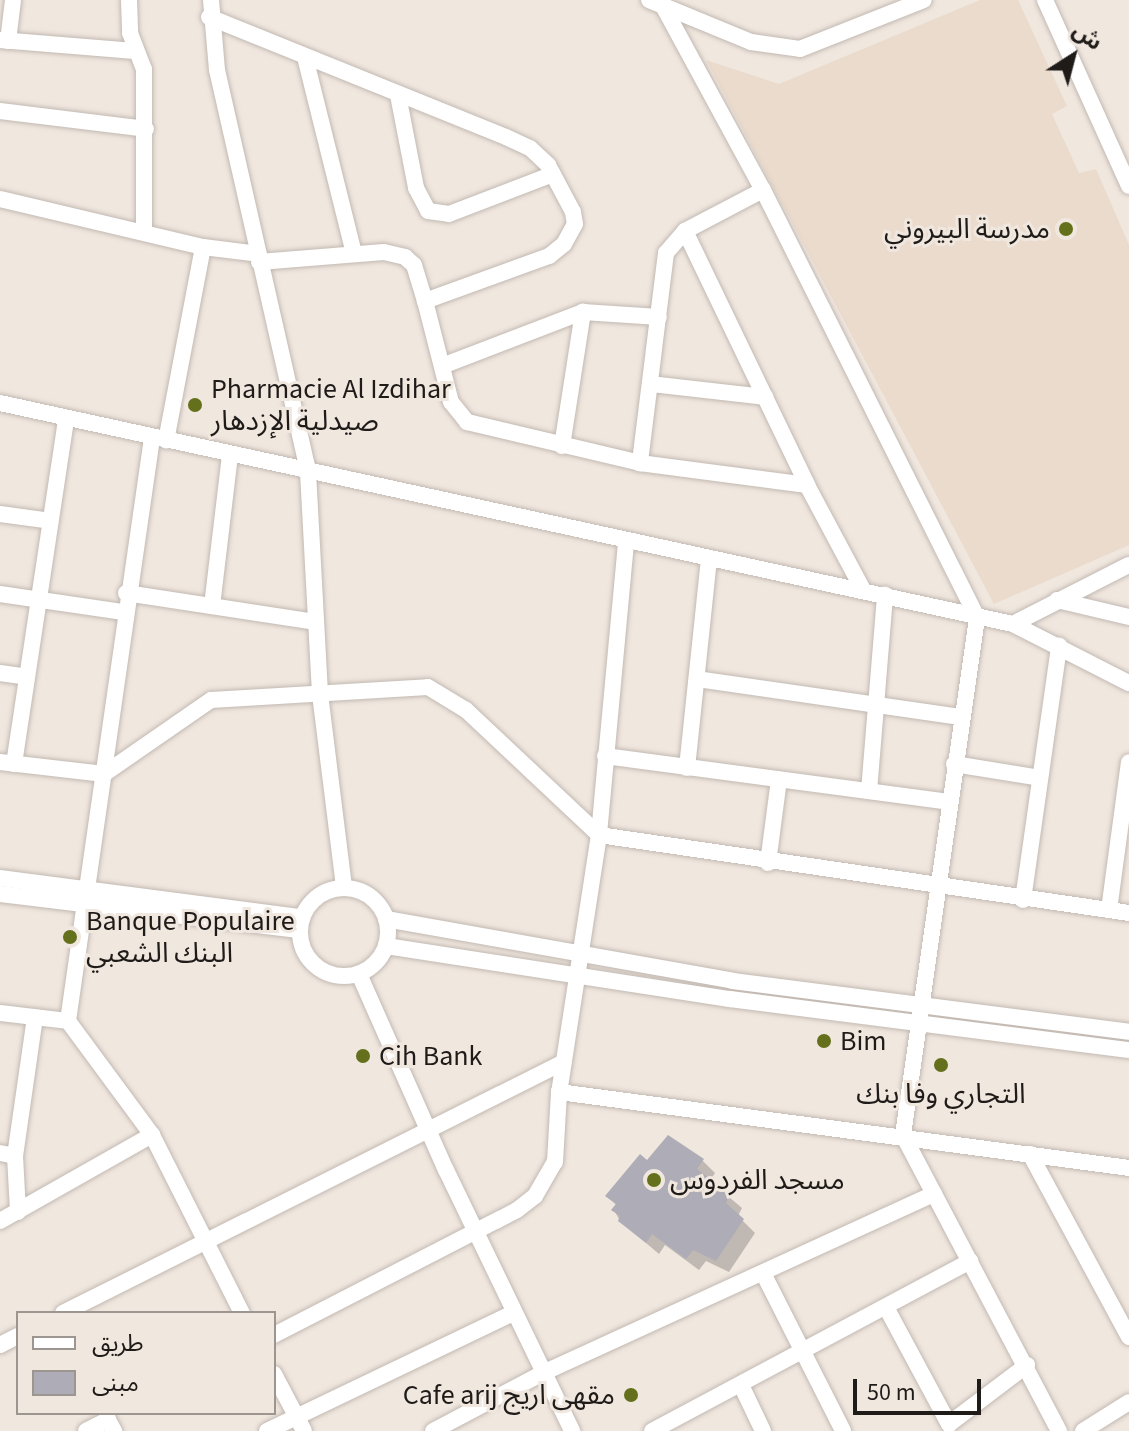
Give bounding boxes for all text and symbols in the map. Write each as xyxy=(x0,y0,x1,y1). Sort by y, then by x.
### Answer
text: ش xyxy=(1066,15,1109,58)
north arrow xyxy=(1033,16,1113,96)
place label: مدرسة البيروني xyxy=(884,212,1050,246)
marker: مدرسة البيروني xyxy=(1057,220,1075,238)
place label: Pharmacie Al Izdihar صيدلية الإزدهار xyxy=(211,372,451,438)
marker: Pharmacie Al Izdihar صيدلية الإزدهار xyxy=(186,396,204,414)
place label: Banque Populaire البنك الشعبي xyxy=(86,904,295,970)
marker: Banque Populaire البنك الشعبي xyxy=(61,928,79,946)
place label: Bim xyxy=(840,1024,887,1058)
marker: Bim xyxy=(815,1032,833,1050)
place label: Cih Bank xyxy=(379,1039,482,1073)
marker: Cih Bank xyxy=(354,1047,372,1065)
marker: التجاري وفا بنك xyxy=(932,1056,950,1074)
place label: التجاري وفا بنك xyxy=(856,1077,1026,1111)
place label: مسجد الفردوس xyxy=(670,1163,845,1197)
marker: مسجد الفردوس xyxy=(645,1171,663,1189)
legend xyxy=(16,1311,276,1415)
text: طريق xyxy=(92,1326,144,1361)
scale bar xyxy=(857,1363,985,1413)
text: مبنى xyxy=(92,1366,139,1401)
text: 50 m xyxy=(867,1375,916,1410)
place label: Cafe arij مقهى اريج xyxy=(403,1378,615,1412)
marker: Cafe arij مقهى اريج xyxy=(622,1386,640,1404)

